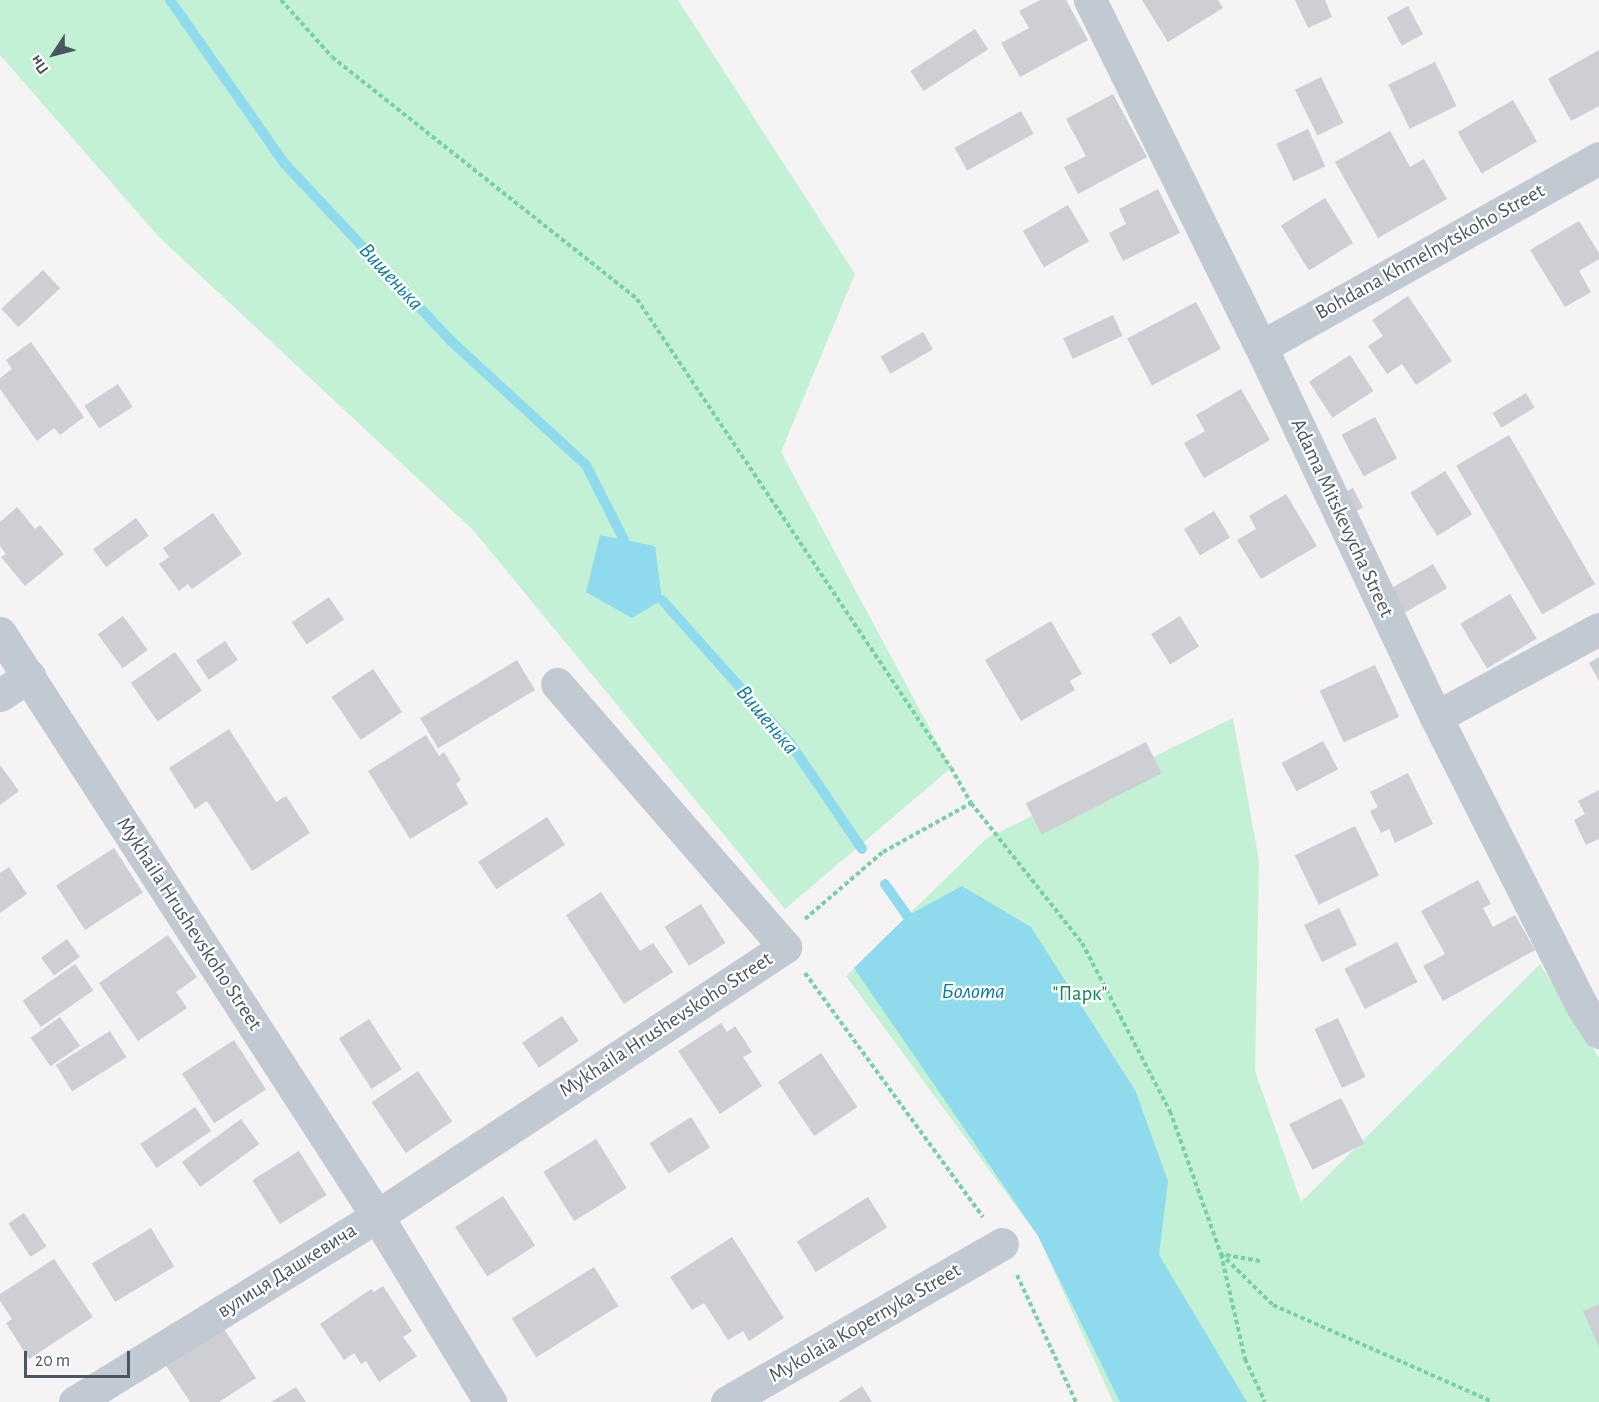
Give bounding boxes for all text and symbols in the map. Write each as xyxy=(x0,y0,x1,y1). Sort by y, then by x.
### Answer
north arrow xyxy=(24,24,84,84)
text: Пн xyxy=(27,52,52,77)
street label: Bohdana Khmelnytskoho Street xyxy=(1311,178,1549,326)
water label: Вишенька xyxy=(353,238,429,316)
street label: Adama Mitskevycha Street xyxy=(1285,415,1399,621)
water label: Вишенька xyxy=(730,680,804,760)
street label: Mykhaila Hrushevskoho Street xyxy=(111,813,267,1035)
street label: Mykhaila Hrushevskoho Street xyxy=(555,947,777,1103)
water label: Болота xyxy=(941,979,1005,1005)
park label: "Парк" xyxy=(1053,981,1107,1007)
street label: вулиця Дашкевича xyxy=(213,1218,361,1324)
street label: Mykolaia Kopernyka Street xyxy=(765,1258,965,1388)
scale bar xyxy=(27,1339,134,1377)
text: 20 m xyxy=(35,1352,70,1370)

